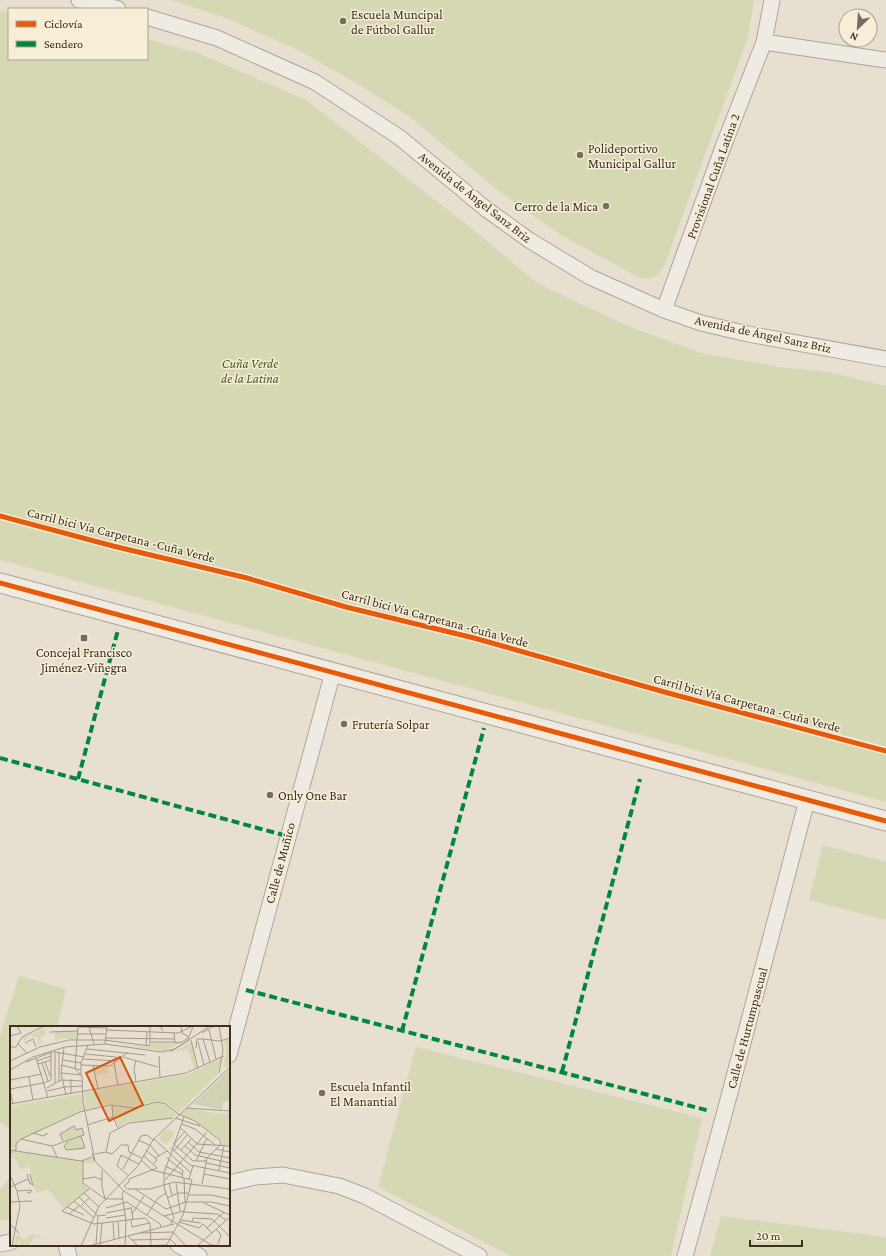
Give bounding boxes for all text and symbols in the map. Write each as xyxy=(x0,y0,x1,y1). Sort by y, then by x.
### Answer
place label: Escuela Muncipal de Fútbol Gallur xyxy=(351,7,443,37)
legend xyxy=(8,8,148,60)
north arrow xyxy=(838,8,878,48)
marker: Escuela Muncipal de Fútbol Gallur xyxy=(338,16,348,26)
text: Ciclovía xyxy=(44,17,83,31)
text: N xyxy=(847,30,860,44)
text: Sendero xyxy=(44,37,83,51)
street label: Provisional Cuña Latina 2 xyxy=(683,111,743,241)
place label: Polideportivo Municipal Gallur xyxy=(588,141,677,171)
street label: Avenida de Ángel Sanz Briz xyxy=(416,148,535,246)
marker: Polideportivo Municipal Gallur xyxy=(575,150,585,160)
place label: Cerro de la Mica xyxy=(514,199,598,214)
marker: Cerro de la Mica xyxy=(601,201,611,211)
street label: Avenida de Ángel Sanz Briz xyxy=(693,312,833,356)
park label: Cuña Verde de la Latina xyxy=(221,356,279,386)
street label: Carril bici Vía Carpetana -Cuña Verde xyxy=(25,504,217,566)
street label: Carril bici Vía Carpetana -Cuña Verde xyxy=(340,586,531,650)
marker: Concejal Francisco Jiménez-Viñegra xyxy=(79,633,89,643)
place label: Concejal Francisco Jiménez-Viñegra xyxy=(36,645,132,675)
street label: Carril bici Vía Carpetana -Cuña Verde xyxy=(652,671,843,735)
place label: Frutería Solpar xyxy=(352,717,430,732)
marker: Frutería Solpar xyxy=(339,719,349,729)
place label: Only One Bar xyxy=(278,788,348,803)
marker: Only One Bar xyxy=(265,790,275,800)
street label: Calle de Muñico xyxy=(262,821,298,905)
street label: Calle de Hurtumpascual xyxy=(724,965,771,1090)
inset map xyxy=(10,1026,230,1246)
place label: Escuela Infantil El Manantial xyxy=(330,1079,412,1109)
marker: Escuela Infantil El Manantial xyxy=(317,1088,327,1098)
scale bar xyxy=(750,1222,802,1248)
text: 20 m xyxy=(756,1229,781,1243)

